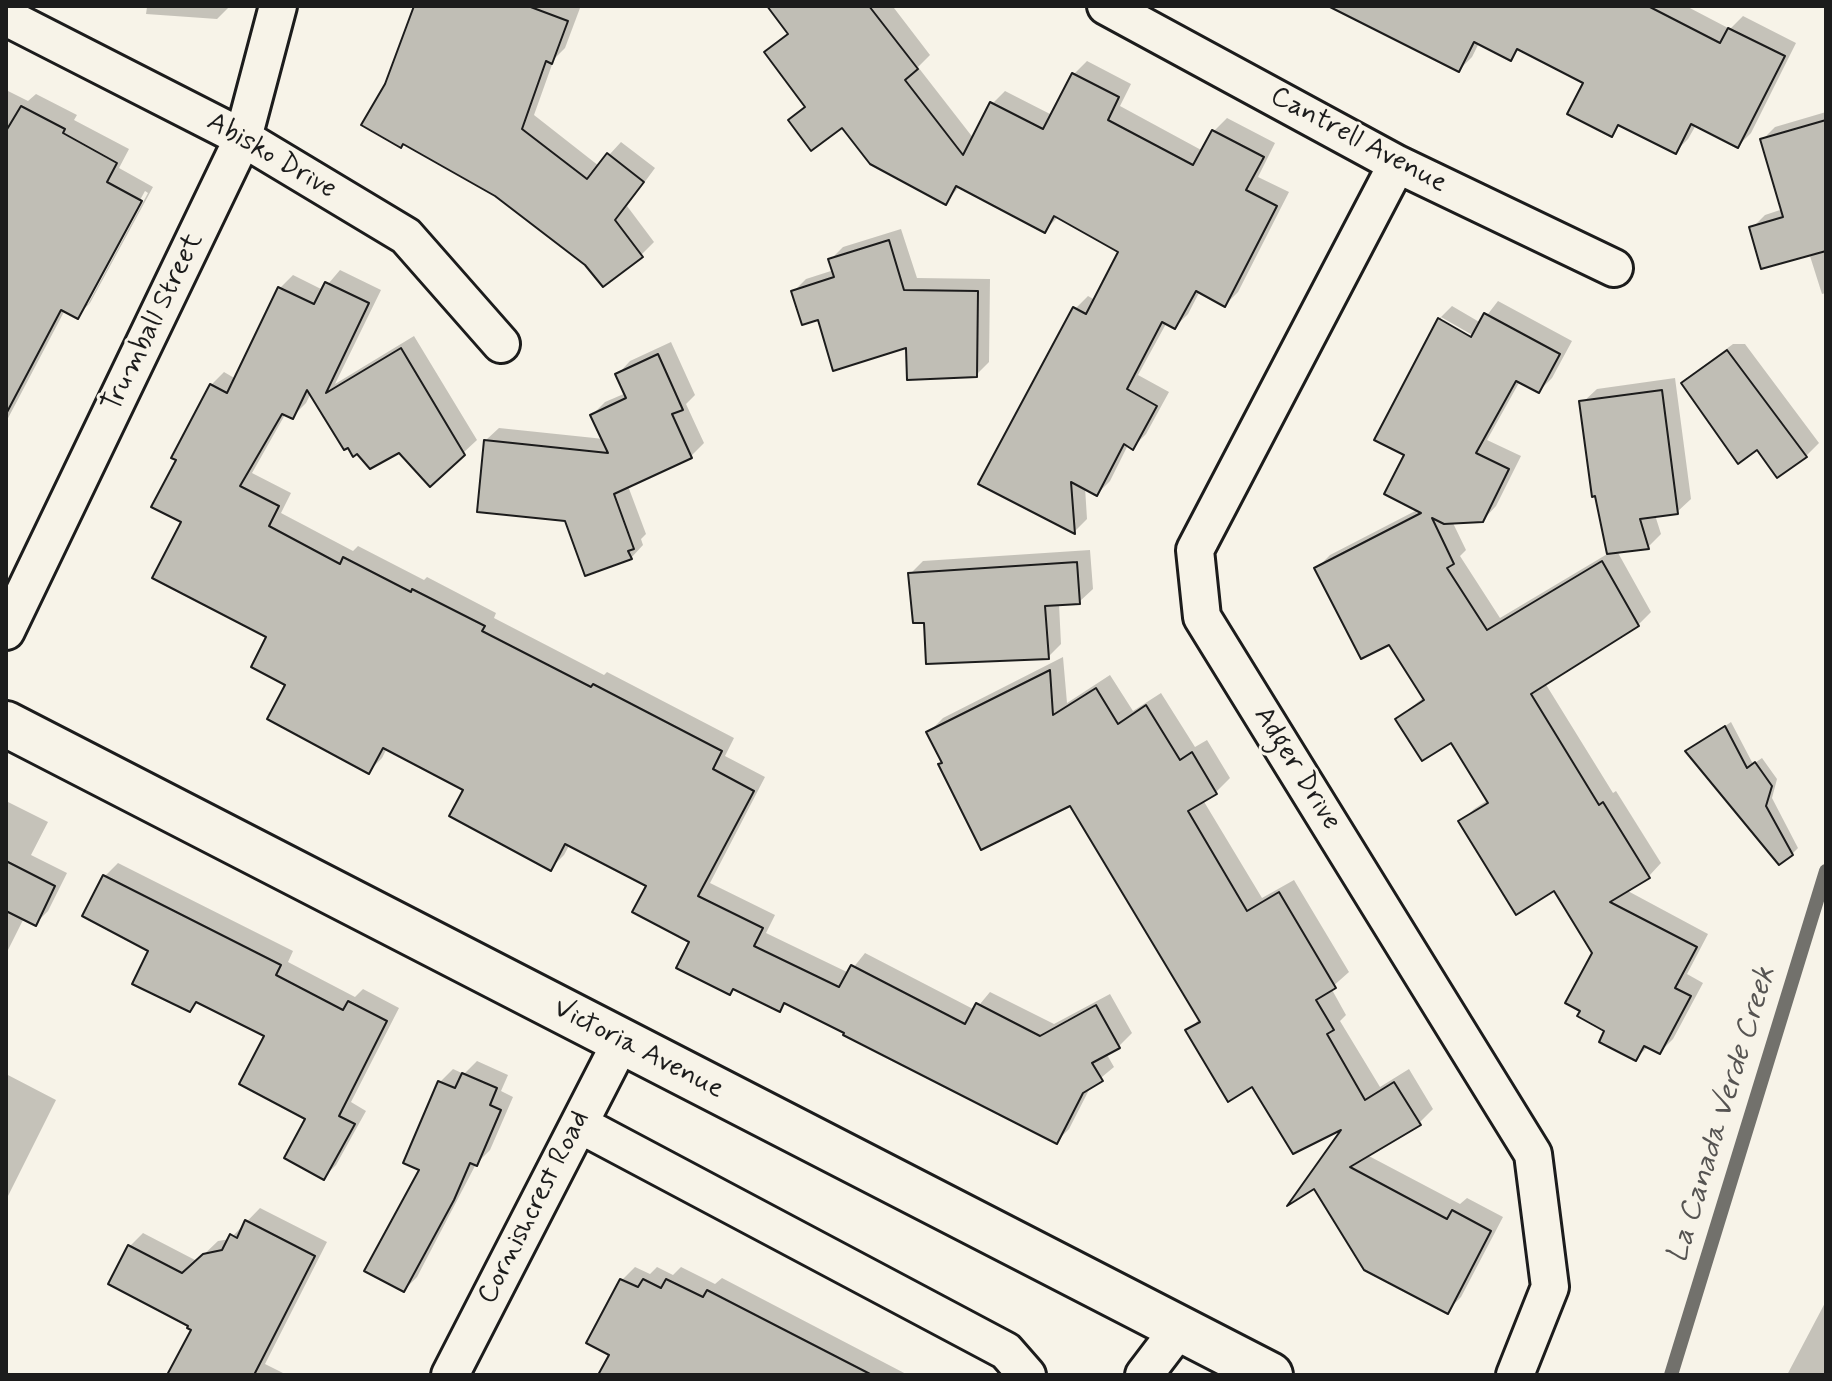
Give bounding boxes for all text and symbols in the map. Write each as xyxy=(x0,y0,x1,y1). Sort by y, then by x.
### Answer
street label: Cantrell Avenue xyxy=(1264,80,1452,202)
street label: Abisko Drive xyxy=(200,106,342,208)
street label: Trumball Street xyxy=(96,228,212,418)
street label: Adger Drive xyxy=(1245,701,1347,837)
water label: La Canada Verde Creek xyxy=(1661,963,1785,1267)
street label: Victoria Avenue xyxy=(547,993,729,1107)
street label: Cornishcrest Road xyxy=(472,1106,598,1310)

